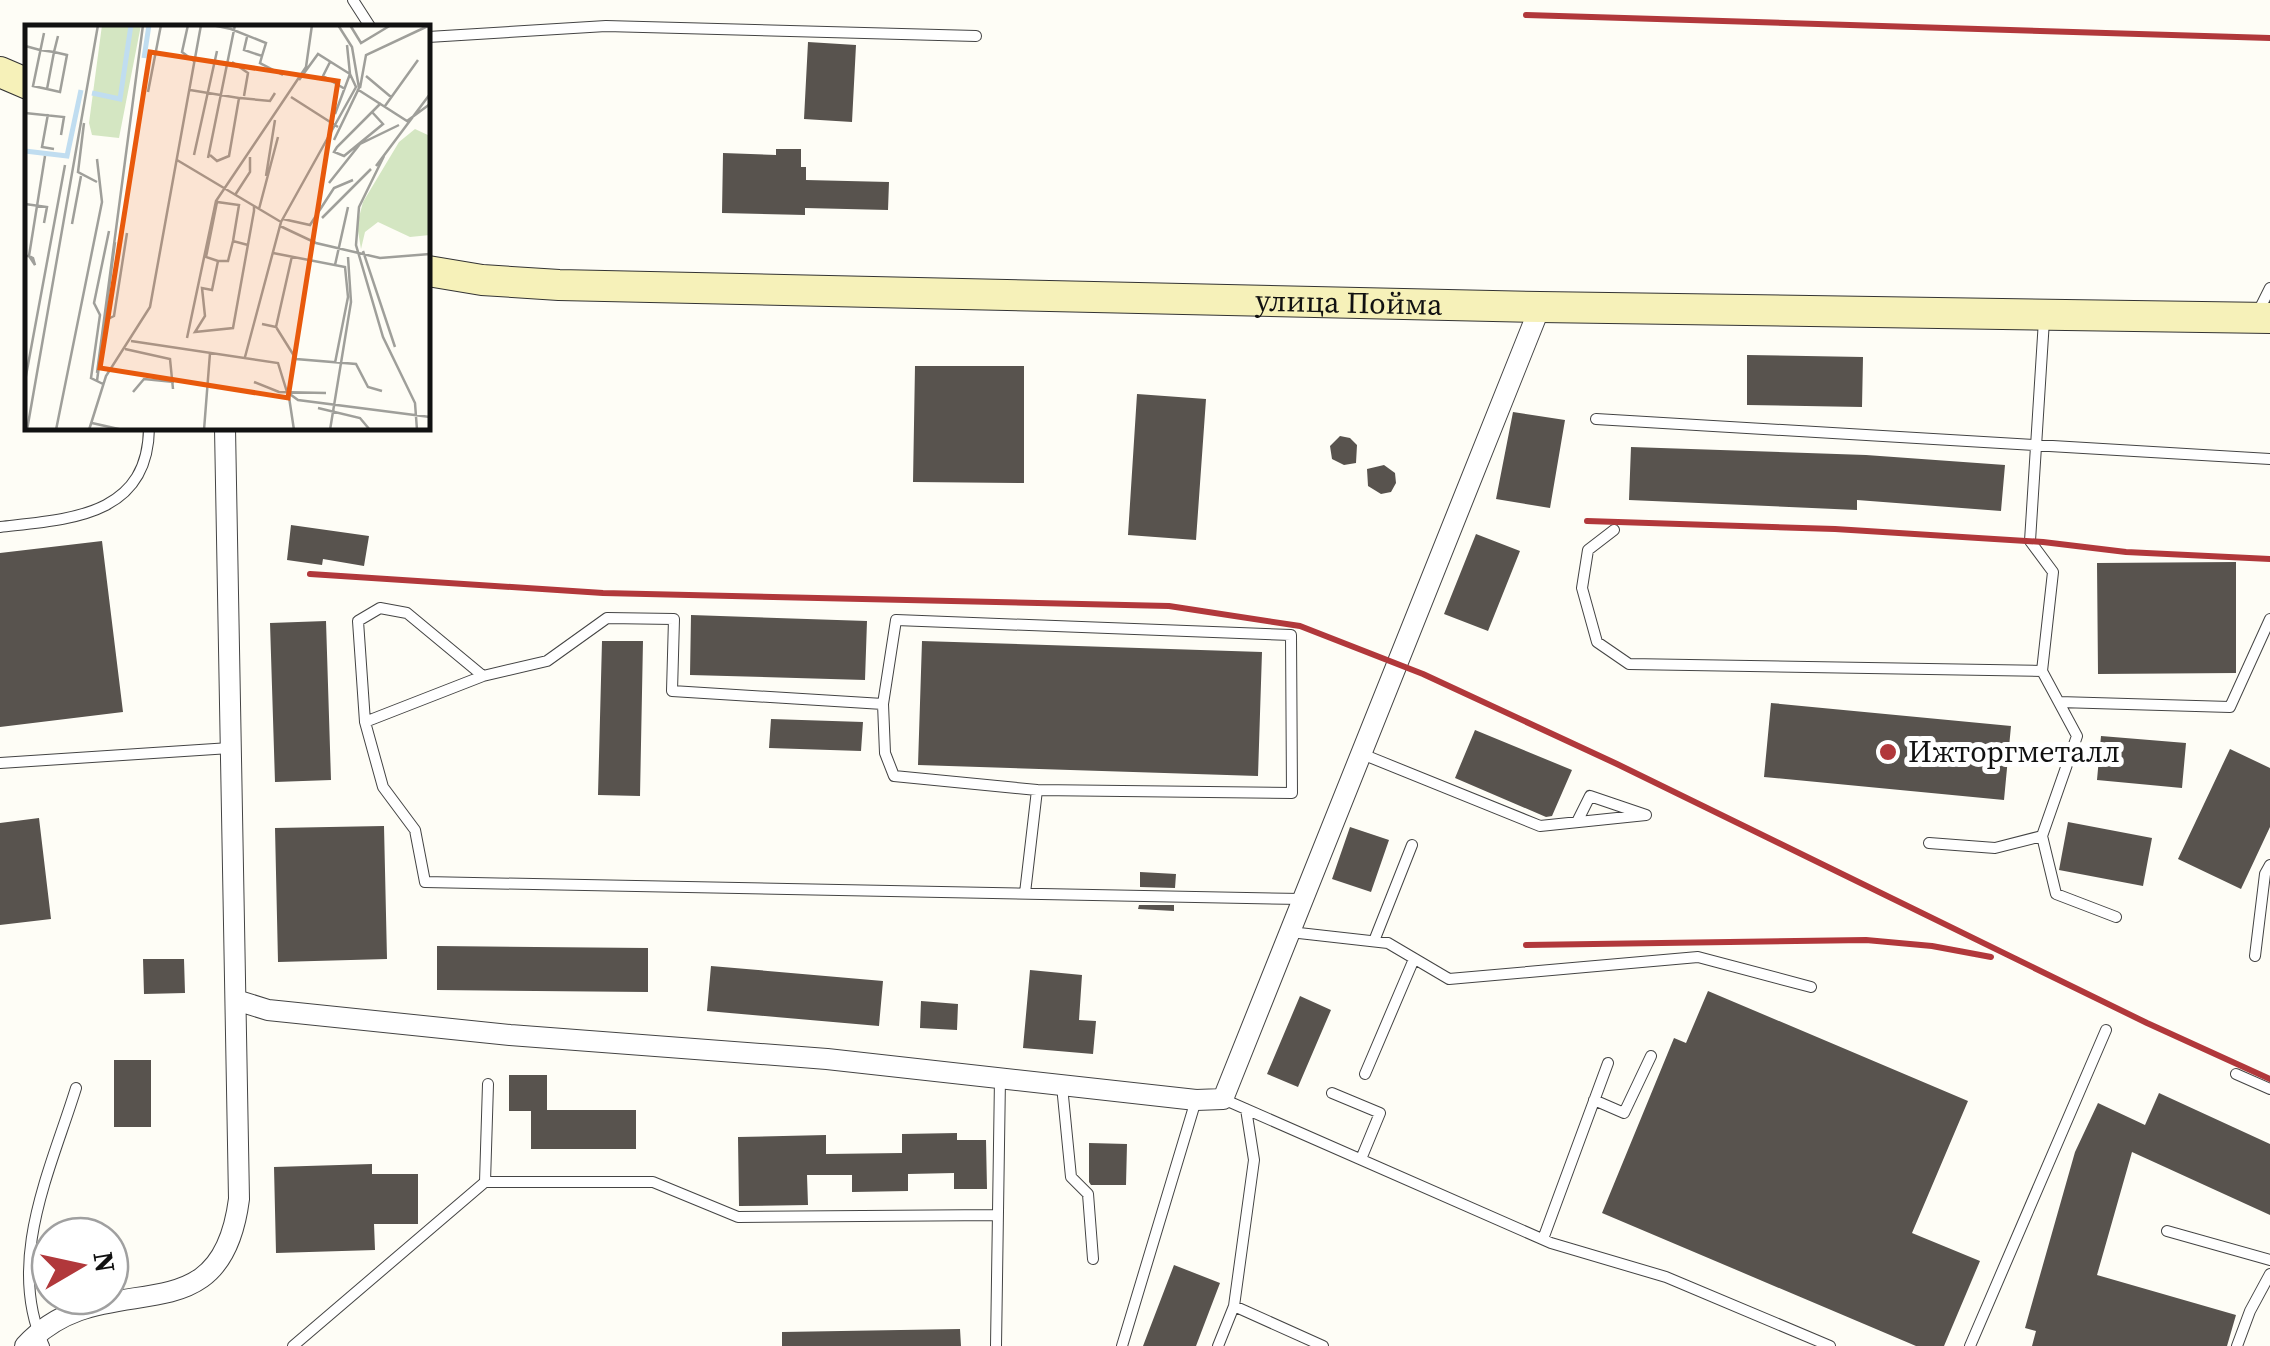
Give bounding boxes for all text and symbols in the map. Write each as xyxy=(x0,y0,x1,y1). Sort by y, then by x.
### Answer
inset map xyxy=(25,25,430,430)
street label: улица Пойма xyxy=(1255,280,1444,325)
place label: Ижторгметалл xyxy=(1908,731,2120,772)
marker: Ижторгметалл xyxy=(1877,741,1899,763)
north arrow xyxy=(30,1216,130,1316)
text: N xyxy=(84,1249,125,1275)

